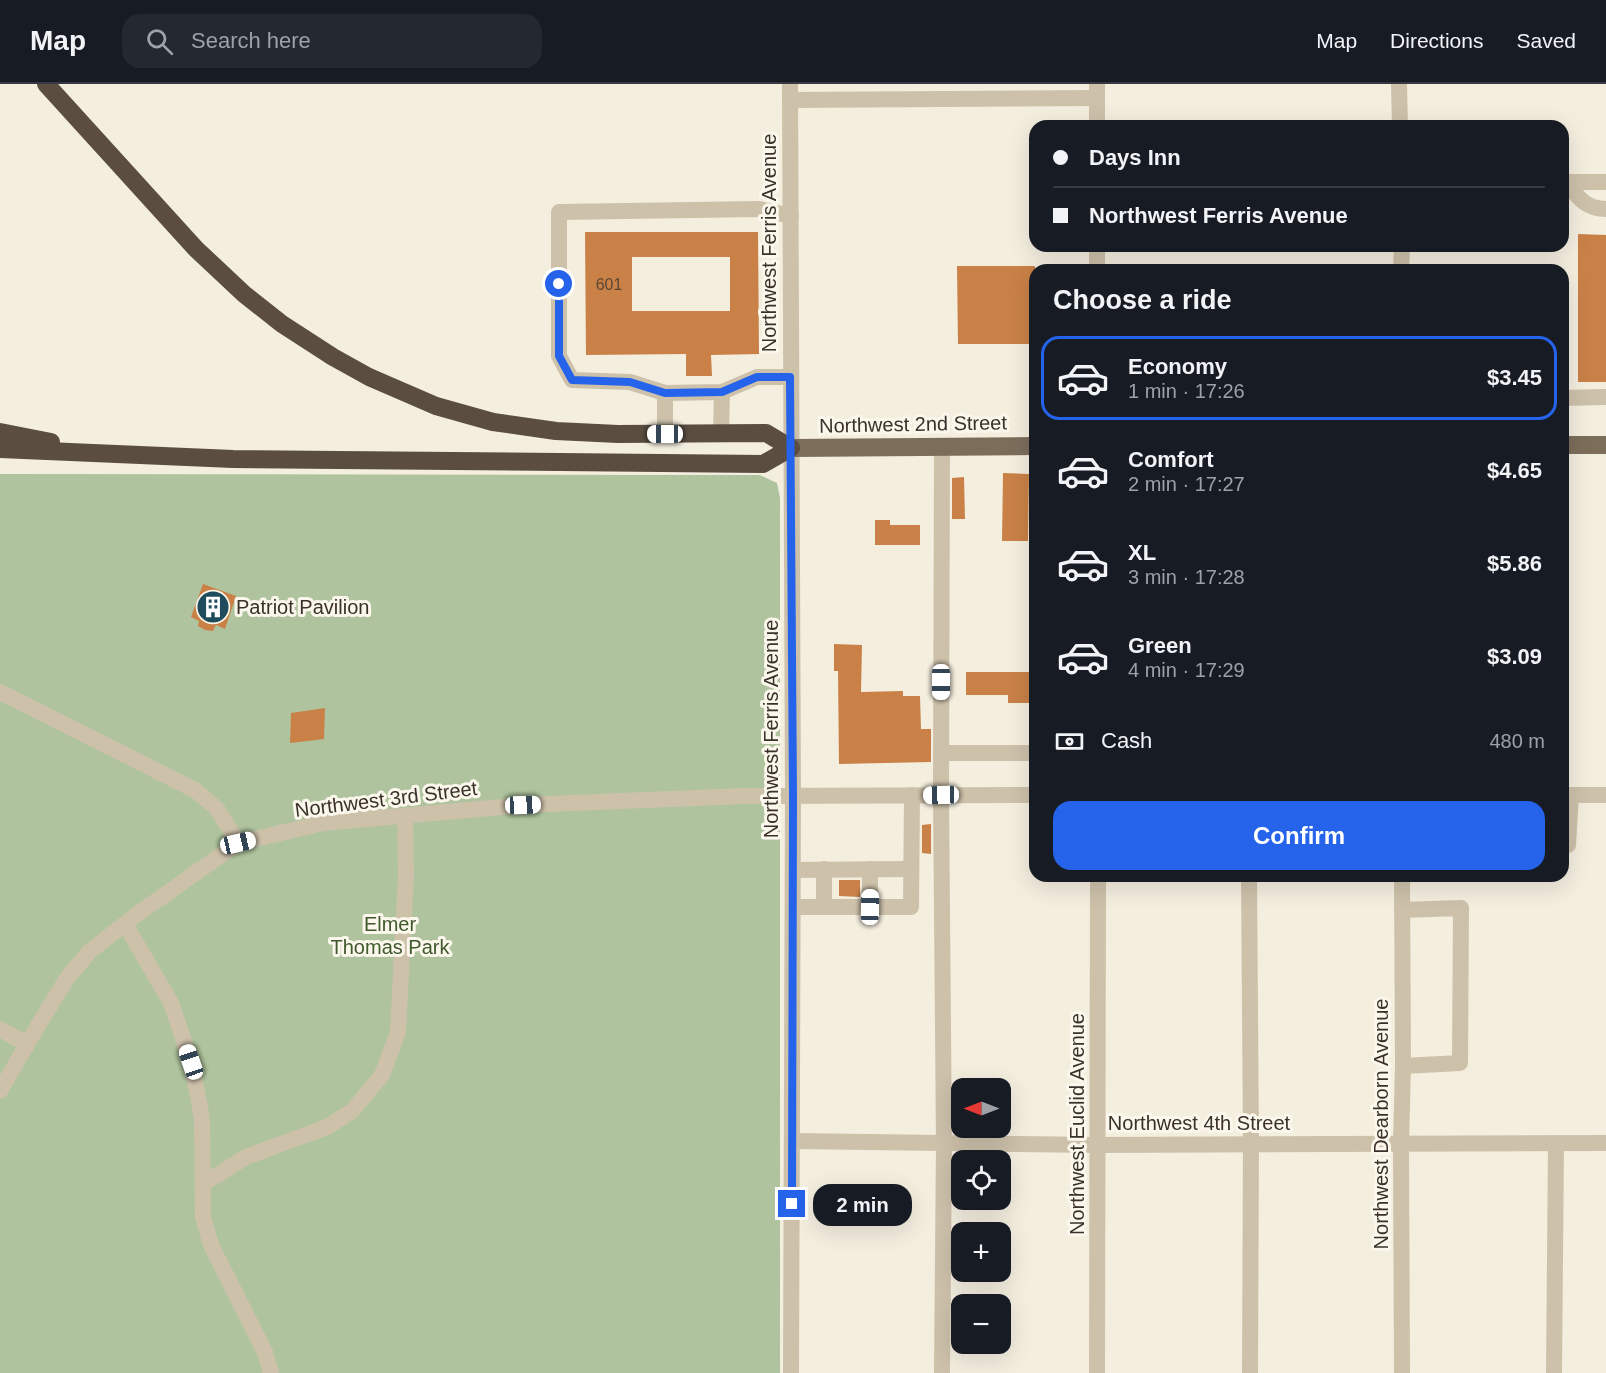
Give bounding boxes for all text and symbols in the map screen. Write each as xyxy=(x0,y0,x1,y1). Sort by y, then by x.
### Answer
search box xyxy=(122,14,542,68)
text: Map xyxy=(30,25,86,56)
icon: search xyxy=(143,25,176,58)
text: Search here xyxy=(191,28,311,53)
text: Map xyxy=(1316,29,1357,52)
text: Directions xyxy=(1390,29,1483,52)
text: Saved xyxy=(1516,29,1576,52)
street label: Northwest Ferris Avenue xyxy=(758,134,780,352)
text: Days Inn xyxy=(1089,145,1181,170)
text: Northwest Ferris Avenue xyxy=(1089,203,1348,228)
route start xyxy=(545,270,572,297)
house number: 601 xyxy=(596,276,622,293)
text: Choose a ride xyxy=(1053,285,1232,315)
icon: car xyxy=(1056,351,1110,405)
text: Economy xyxy=(1128,354,1227,379)
text: $3.45 xyxy=(1487,365,1542,390)
text: 1 min · 17:26 xyxy=(1128,380,1245,402)
street label: Northwest 2nd Street xyxy=(819,411,1008,437)
car xyxy=(647,425,683,443)
icon: car xyxy=(1056,444,1110,498)
text: Comfort xyxy=(1128,447,1214,472)
text: $4.65 xyxy=(1487,458,1542,483)
text: 2 min · 17:27 xyxy=(1128,473,1245,495)
icon: car xyxy=(1056,537,1110,591)
text: XL xyxy=(1128,540,1156,565)
text: $5.86 xyxy=(1487,551,1542,576)
text: 3 min · 17:28 xyxy=(1128,566,1245,588)
building icon: Patriot Pavilion xyxy=(195,589,231,625)
place label: Patriot Pavilion xyxy=(236,596,369,618)
street label: Northwest Ferris Avenue xyxy=(760,620,782,838)
icon: car xyxy=(1056,630,1110,684)
text: Green xyxy=(1128,633,1192,658)
text: $3.09 xyxy=(1487,644,1542,669)
text: 4 min · 17:29 xyxy=(1128,659,1245,681)
car xyxy=(932,664,950,700)
icon: cash xyxy=(1053,725,1086,758)
text: Cash xyxy=(1101,728,1152,753)
text: 480 m xyxy=(1489,730,1545,752)
street label: Northwest 3rd Street xyxy=(294,777,479,821)
car xyxy=(923,786,959,804)
car xyxy=(505,795,541,815)
button: Confirm xyxy=(1053,801,1545,870)
car xyxy=(218,830,258,856)
car xyxy=(861,889,879,925)
park label: Elmer Thomas Park xyxy=(331,913,450,958)
street label: Northwest Dearborn Avenue xyxy=(1370,999,1392,1249)
street label: Northwest Euclid Avenue xyxy=(1066,1013,1088,1235)
car xyxy=(177,1042,205,1082)
north arrow xyxy=(951,1078,1011,1138)
map controls xyxy=(951,1078,1011,1354)
street label: Northwest 4th Street xyxy=(1108,1112,1291,1134)
button: locate xyxy=(951,1150,1011,1210)
callout: 2 min xyxy=(813,1183,912,1225)
route end xyxy=(778,1190,805,1217)
text: 2 min xyxy=(836,1194,889,1216)
button: + xyxy=(951,1222,1011,1282)
button: − xyxy=(951,1294,1011,1354)

